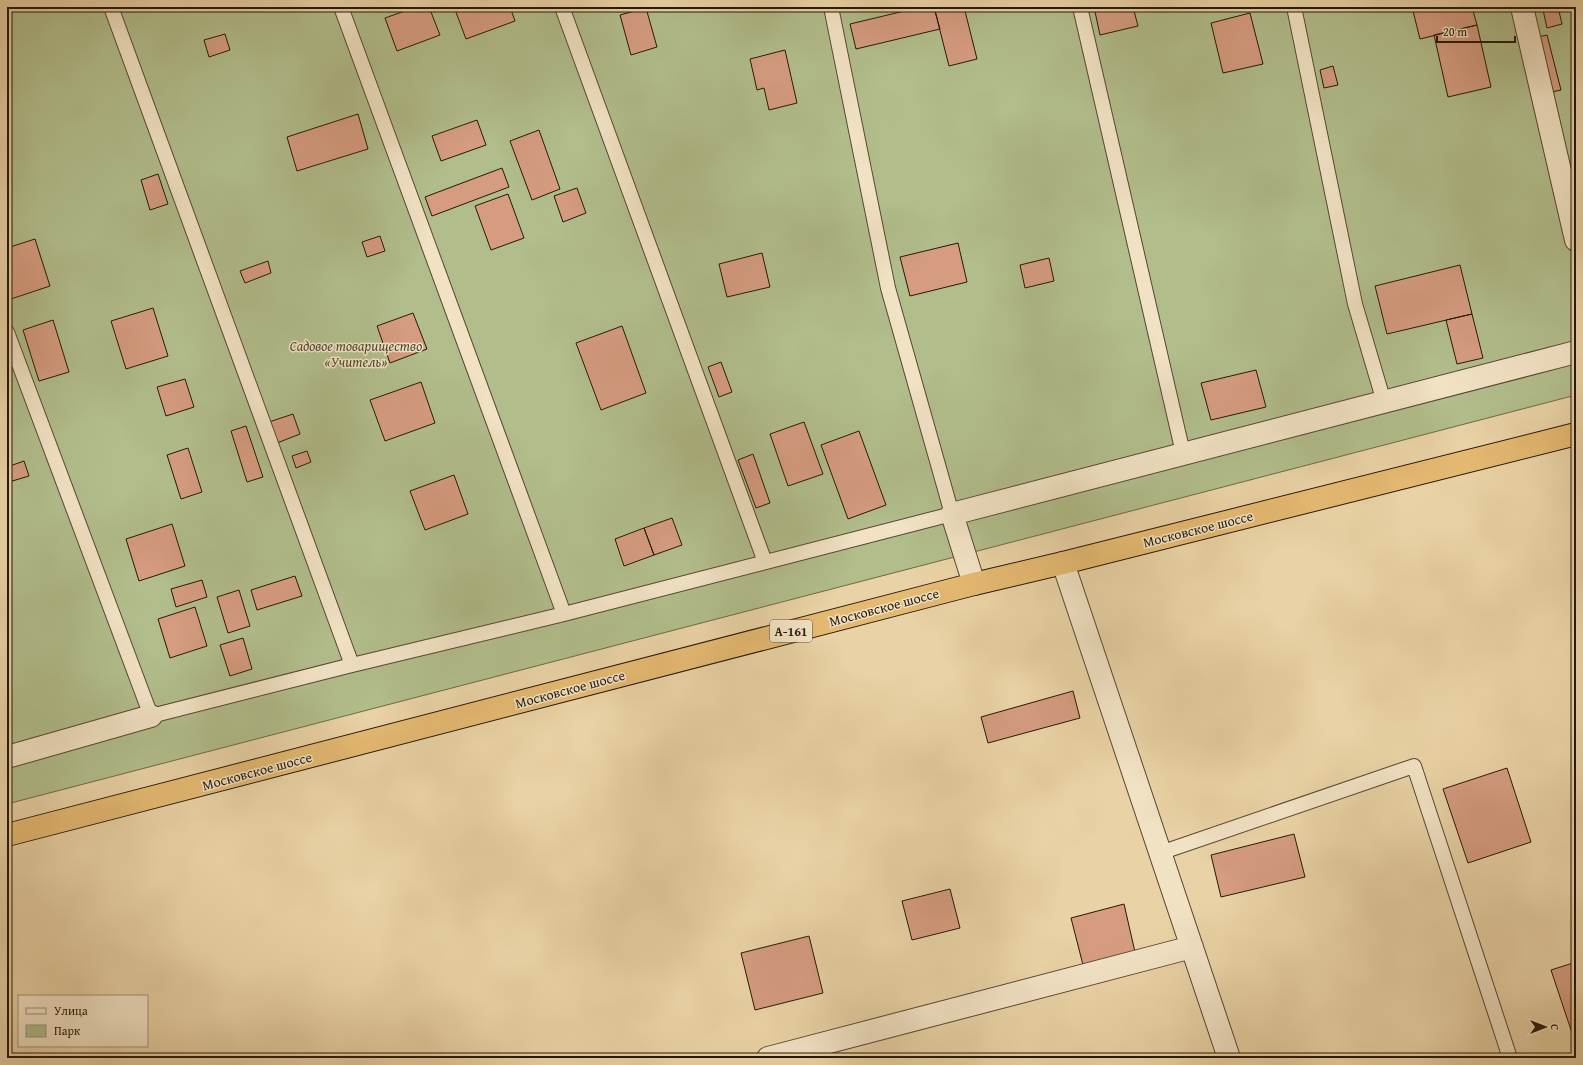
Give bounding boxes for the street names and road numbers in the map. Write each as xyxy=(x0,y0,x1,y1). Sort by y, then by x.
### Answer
street label: Московское шоссе xyxy=(1141,506,1256,552)
street label: Московское шоссе xyxy=(827,583,941,631)
road number: А-161 xyxy=(770,620,812,642)
street label: Московское шоссе xyxy=(513,665,627,713)
street label: Московское шоссе xyxy=(200,747,314,795)

